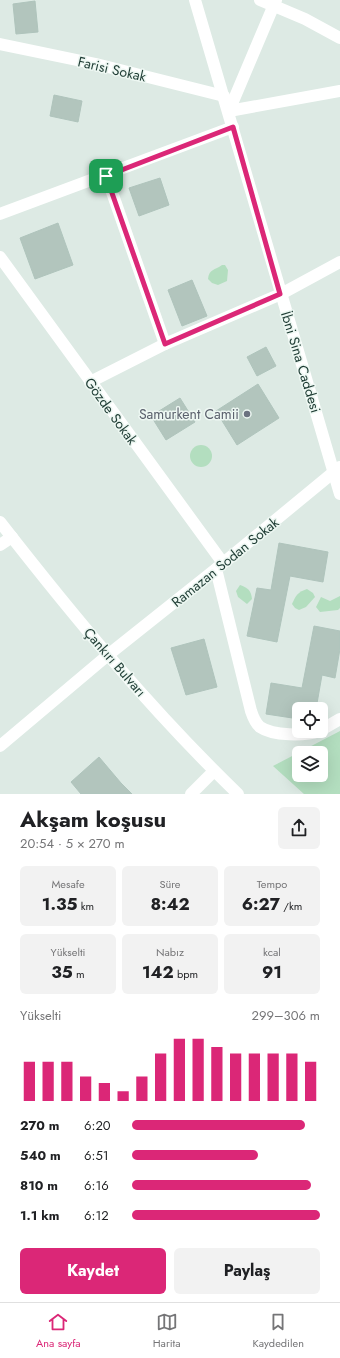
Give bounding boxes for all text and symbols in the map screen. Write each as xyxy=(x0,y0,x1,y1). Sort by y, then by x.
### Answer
street label: Farisi Sokak xyxy=(76,51,149,87)
pin xyxy=(89,159,123,193)
icon: arrive xyxy=(95,165,117,187)
street label: İbni Sina Caddesi xyxy=(276,309,326,415)
street label: Gözde Sokak xyxy=(80,373,143,449)
place label: Samurkent Camii xyxy=(139,404,239,424)
marker: Samurkent Camii xyxy=(242,409,252,419)
street label: Ramazan Sodan Sokak xyxy=(167,512,284,612)
street label: Çankırı Bulvarı xyxy=(79,623,151,701)
map controls xyxy=(292,702,328,782)
button: locate xyxy=(292,702,328,738)
button: layers xyxy=(292,746,328,782)
text: Akşam koşusu xyxy=(20,803,166,835)
button: share xyxy=(278,807,320,849)
text: 20:54 · 5 × 270 m xyxy=(20,834,125,853)
text: Mesafe xyxy=(51,876,85,892)
text: Süre xyxy=(159,876,181,892)
text: Tempo xyxy=(257,876,287,892)
text: 1.35 xyxy=(42,892,77,916)
text: 8:42 xyxy=(150,892,190,916)
text: 6:27 xyxy=(242,892,280,916)
text: km xyxy=(77,898,94,914)
text: /km xyxy=(280,898,302,914)
text: Yükselti xyxy=(51,944,85,960)
text: Nabız xyxy=(156,944,184,960)
text: kcal xyxy=(263,944,281,960)
text: 35 xyxy=(51,960,73,984)
text: 142 xyxy=(142,960,174,984)
text: 91 xyxy=(262,960,282,984)
text: m xyxy=(73,966,85,982)
text: bpm xyxy=(174,966,198,982)
text: Yükselti xyxy=(20,1006,61,1025)
text: 299–306 m xyxy=(252,1006,320,1025)
text: 270 m xyxy=(20,1116,60,1135)
text: 6:20 xyxy=(84,1116,111,1135)
text: 540 m xyxy=(20,1146,61,1165)
text: 6:51 xyxy=(84,1146,109,1165)
text: 810 m xyxy=(20,1176,58,1195)
text: 6:16 xyxy=(84,1176,109,1195)
text: 1.1 km xyxy=(20,1206,59,1225)
text: 6:12 xyxy=(84,1206,109,1225)
button: Kaydet xyxy=(20,1248,166,1294)
button: Paylaş xyxy=(174,1248,320,1294)
tab: Ana sayfa xyxy=(36,1311,81,1351)
tab: Harita xyxy=(153,1311,180,1351)
tab: Kaydedilen xyxy=(253,1311,304,1351)

